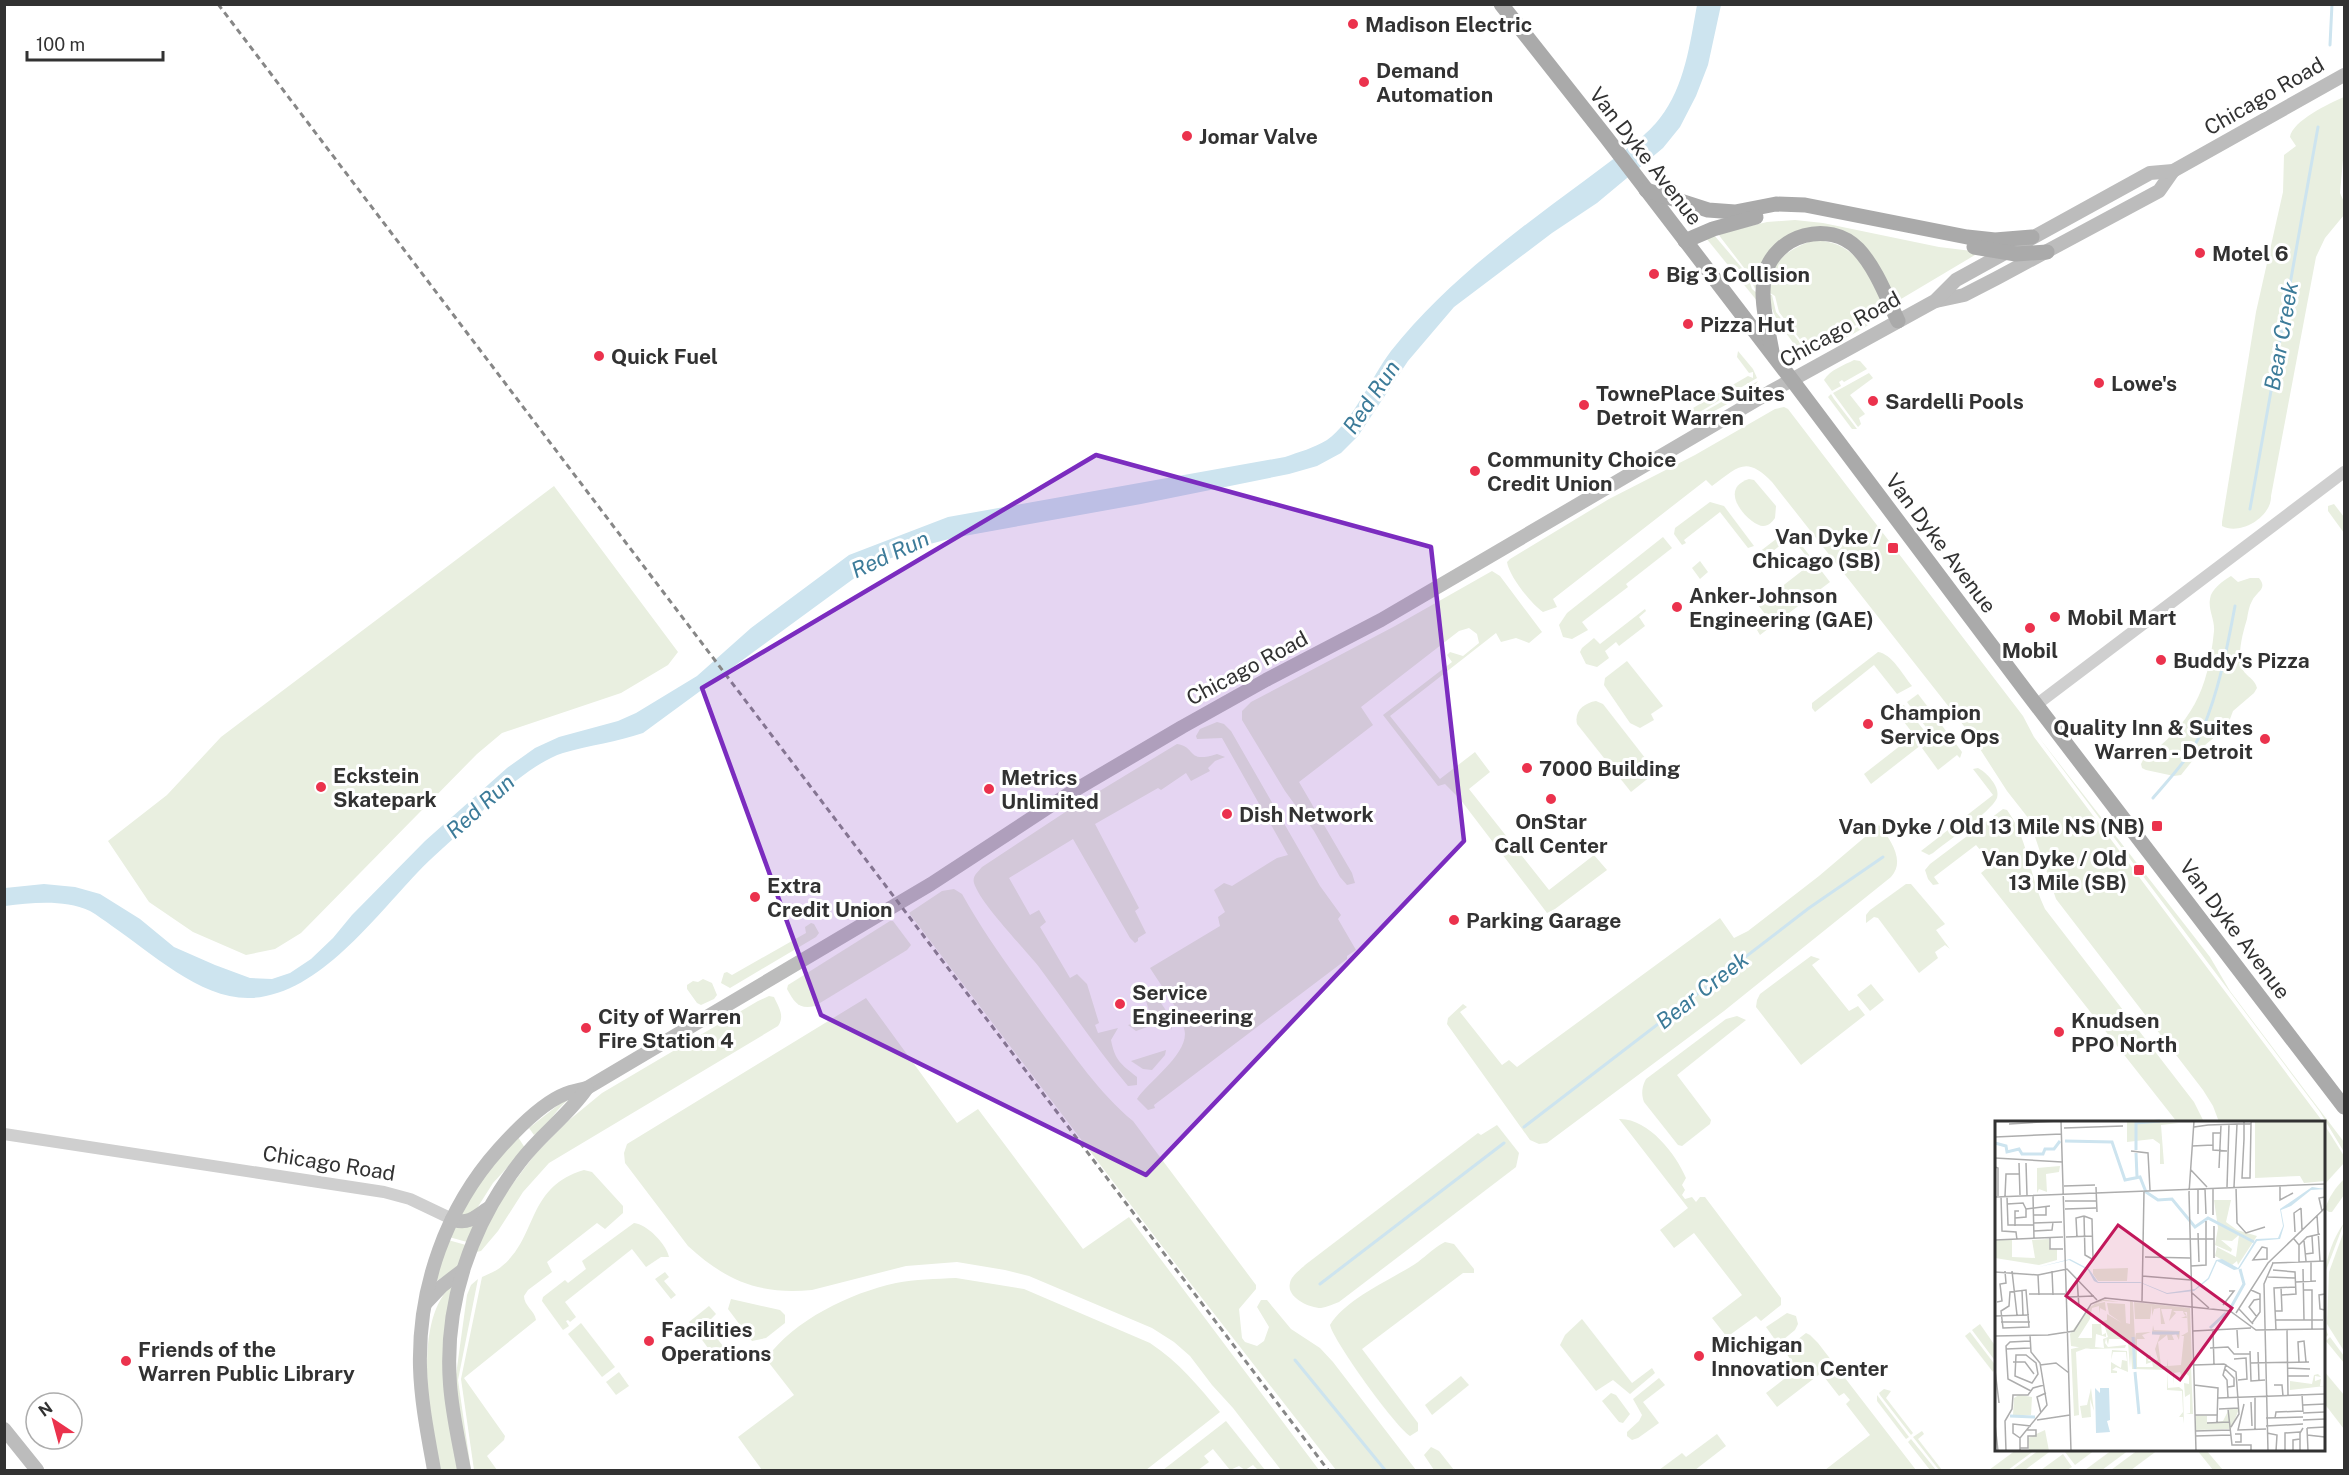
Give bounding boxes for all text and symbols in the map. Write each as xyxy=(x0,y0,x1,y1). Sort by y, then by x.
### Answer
place label: Madison Electric xyxy=(1365,12,1532,37)
marker: Madison Electric xyxy=(1346,17,1360,31)
scale bar xyxy=(27,24,164,62)
text: 100 m xyxy=(36,34,85,55)
street label: Chicago Road xyxy=(2200,52,2328,140)
place label: Demand Automation xyxy=(1376,58,1493,107)
marker: Demand Automation xyxy=(1357,75,1371,89)
street label: Van Dyke Avenue xyxy=(1584,82,1708,230)
place label: Jomar Valve xyxy=(1199,124,1318,149)
marker: Jomar Valve xyxy=(1180,129,1194,143)
place label: Motel 6 xyxy=(2212,241,2289,266)
marker: Motel 6 xyxy=(2193,246,2207,260)
place label: Big 3 Collision xyxy=(1666,262,1810,287)
marker: Big 3 Collision xyxy=(1647,267,1661,281)
water label: Bear Creek xyxy=(2259,279,2303,392)
street label: Chicago Road xyxy=(1775,286,1905,372)
place label: Pizza Hut xyxy=(1700,312,1795,337)
marker: Pizza Hut xyxy=(1681,317,1695,331)
place label: Quick Fuel xyxy=(611,344,718,369)
marker: Quick Fuel xyxy=(592,349,606,363)
water label: Red Run xyxy=(1337,355,1405,439)
place label: Lowe's xyxy=(2111,371,2177,396)
marker: Lowe's xyxy=(2092,376,2106,390)
place label: TownePlace Suites Detroit Warren xyxy=(1596,381,1785,430)
place label: Sardelli Pools xyxy=(1885,389,2024,414)
marker: Sardelli Pools xyxy=(1866,394,1880,408)
marker: TownePlace Suites Detroit Warren xyxy=(1577,398,1591,412)
place label: Community Choice Credit Union xyxy=(1487,447,1676,496)
marker: Community Choice Credit Union xyxy=(1468,464,1482,478)
street label: Van Dyke Avenue xyxy=(1880,468,2002,618)
place label: Van Dyke / Chicago (SB) xyxy=(1752,524,1881,573)
water label: Red Run xyxy=(847,525,933,583)
marker: Van Dyke / Chicago (SB) xyxy=(1886,541,1900,555)
place label: Anker-Johnson Engineering (GAE) xyxy=(1689,583,1874,632)
marker: Anker-Johnson Engineering (GAE) xyxy=(1670,600,1684,614)
place label: Mobil Mart xyxy=(2067,605,2177,630)
marker: Mobil Mart xyxy=(2048,610,2062,624)
marker: Mobil xyxy=(2023,621,2037,635)
street label: Chicago Road xyxy=(1182,626,1312,710)
place label: Mobil xyxy=(2002,638,2058,663)
place label: Buddy's Pizza xyxy=(2173,648,2310,673)
marker: Buddy's Pizza xyxy=(2154,653,2168,667)
place label: Champion Service Ops xyxy=(1880,700,2000,749)
place label: Quality Inn & Suites Warren - Detroit xyxy=(2053,715,2253,764)
marker: Champion Service Ops xyxy=(1861,717,1875,731)
marker: Quality Inn & Suites Warren - Detroit xyxy=(2258,732,2272,746)
place label: 7000 Building xyxy=(1539,756,1680,781)
marker: 7000 Building xyxy=(1520,761,1534,775)
place label: Eckstein Skatepark xyxy=(333,763,437,812)
place label: Metrics Unlimited xyxy=(1001,765,1099,814)
water label: Red Run xyxy=(440,769,520,843)
marker: Eckstein Skatepark xyxy=(314,780,328,794)
marker: Metrics Unlimited xyxy=(982,782,996,796)
marker: OnStar Call Center xyxy=(1544,792,1558,806)
place label: Dish Network xyxy=(1239,802,1374,827)
marker: Dish Network xyxy=(1220,807,1234,821)
place label: OnStar Call Center xyxy=(1494,809,1608,858)
place label: Van Dyke / Old 13 Mile NS (NB) xyxy=(1839,814,2145,839)
marker: Van Dyke / Old 13 Mile NS (NB) xyxy=(2150,819,2164,833)
place label: Van Dyke / Old 13 Mile (SB) xyxy=(1981,846,2127,895)
street label: Van Dyke Avenue xyxy=(2174,854,2296,1004)
marker: Van Dyke / Old 13 Mile (SB) xyxy=(2132,863,2146,877)
place label: Extra Credit Union xyxy=(767,873,893,922)
marker: Extra Credit Union xyxy=(748,890,762,904)
place label: Parking Garage xyxy=(1466,908,1621,933)
marker: Parking Garage xyxy=(1447,913,1461,927)
water label: Bear Creek xyxy=(1651,946,1753,1034)
place label: Service Engineering xyxy=(1132,980,1253,1029)
marker: Service Engineering xyxy=(1113,997,1127,1011)
place label: City of Warren Fire Station 4 xyxy=(598,1004,741,1053)
place label: Knudsen PPO North xyxy=(2071,1008,2177,1057)
marker: City of Warren Fire Station 4 xyxy=(579,1021,593,1035)
marker: Knudsen PPO North xyxy=(2052,1025,2066,1039)
inset map xyxy=(1995,1121,2325,1451)
street label: Chicago Road xyxy=(261,1140,397,1186)
place label: Facilities Operations xyxy=(661,1317,771,1366)
place label: Michigan Innovation Center xyxy=(1711,1332,1889,1381)
marker: Facilities Operations xyxy=(642,1334,656,1348)
place label: Friends of the Warren Public Library xyxy=(138,1337,355,1386)
marker: Michigan Innovation Center xyxy=(1692,1349,1706,1363)
marker: Friends of the Warren Public Library xyxy=(119,1354,133,1368)
north arrow xyxy=(24,1391,84,1451)
text: N xyxy=(35,1398,56,1421)

